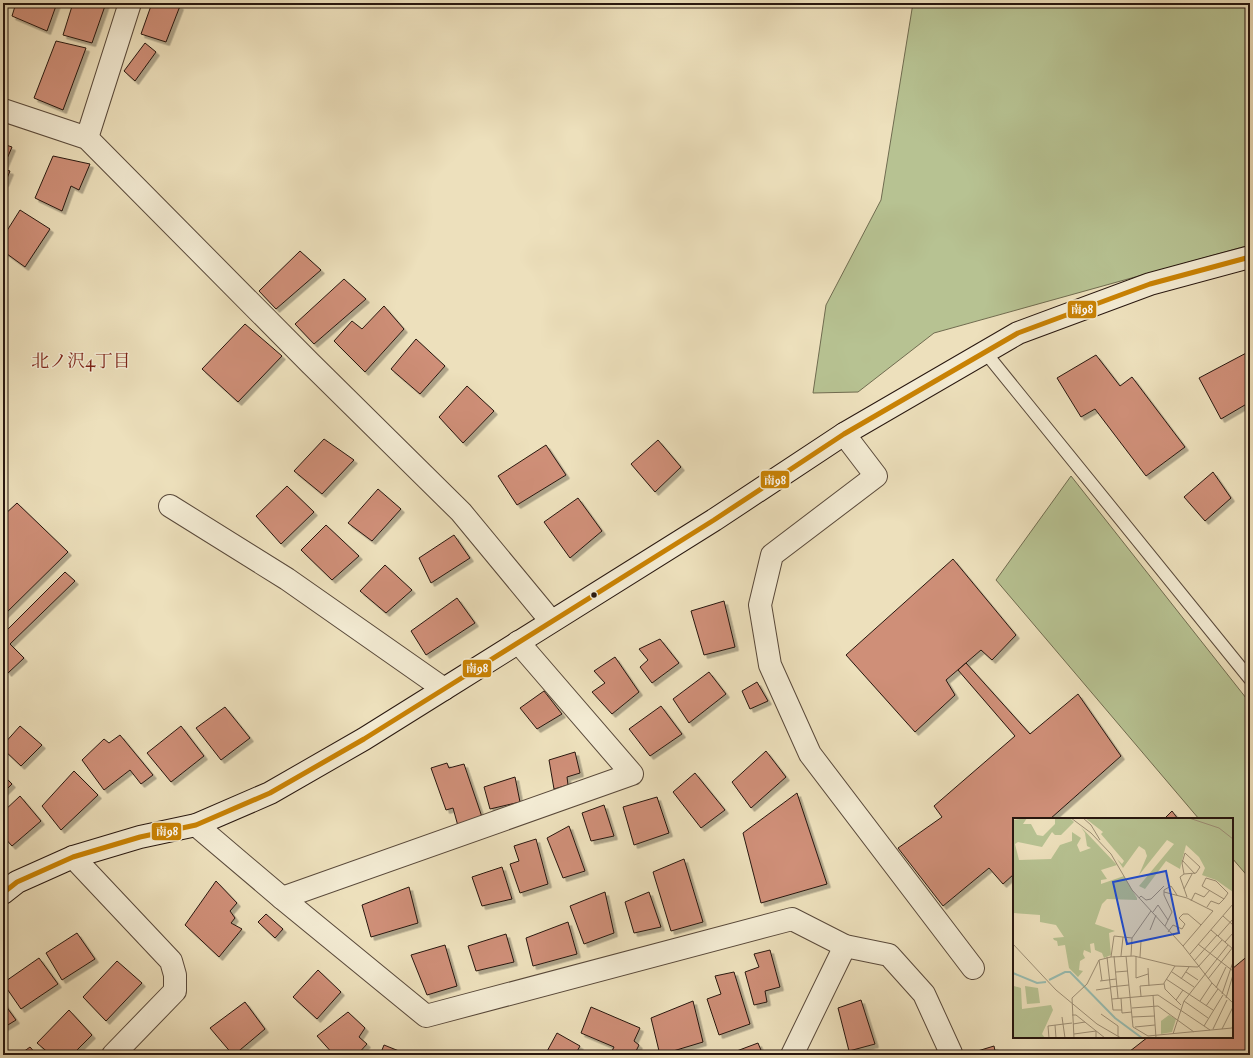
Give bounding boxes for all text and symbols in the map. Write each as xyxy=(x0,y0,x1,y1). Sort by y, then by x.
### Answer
line badge: 南98 xyxy=(1067,300,1097,319)
text: 南98 xyxy=(1071,303,1094,316)
district label: 北ノ沢4丁目 xyxy=(31,350,131,373)
line badge: 南98 xyxy=(760,470,790,489)
text: 南98 xyxy=(764,474,787,487)
unlabelled marker xyxy=(589,590,599,600)
line badge: 南98 xyxy=(462,659,492,678)
text: 南98 xyxy=(466,662,489,675)
inset map xyxy=(1013,818,1233,1038)
line badge: 南98 xyxy=(151,822,182,841)
text: 南98 xyxy=(156,825,179,838)

